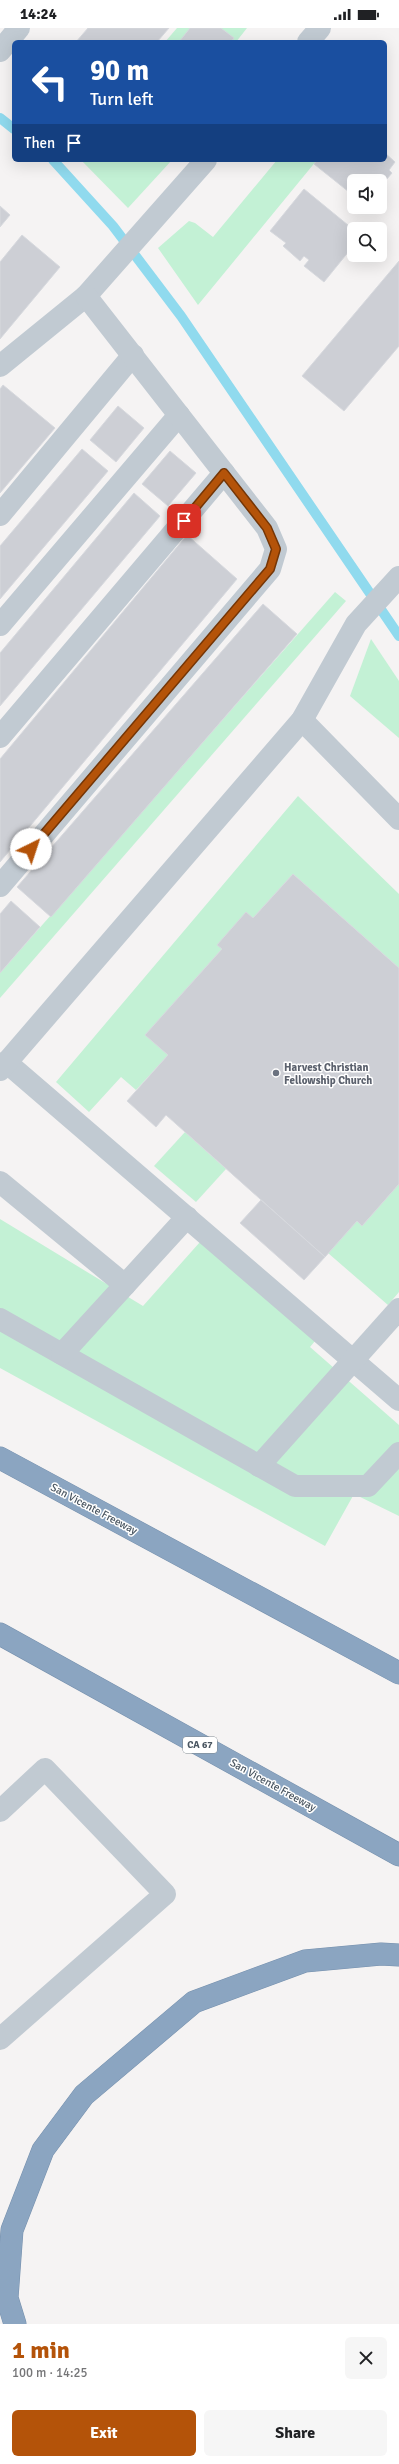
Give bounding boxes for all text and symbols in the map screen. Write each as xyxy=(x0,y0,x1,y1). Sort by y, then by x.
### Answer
text: 14:24 xyxy=(20,5,57,23)
text: 90 m xyxy=(90,54,149,88)
icon: left xyxy=(24,56,76,108)
text: Turn left xyxy=(90,88,153,110)
icon: arrive xyxy=(63,132,85,154)
text: Then xyxy=(24,134,55,152)
map controls xyxy=(347,174,387,262)
button: sound xyxy=(347,174,387,214)
button: search xyxy=(347,222,387,262)
pin xyxy=(167,504,201,538)
icon: arrive xyxy=(173,510,195,532)
position arrow xyxy=(10.0,828,52.0,870)
place label: Harvest Christian Fellowship Church xyxy=(284,1061,372,1087)
marker: Harvest Christian Fellowship Church xyxy=(271,1068,281,1078)
street label: San Vicente Freeway xyxy=(48,1481,140,1538)
road number: CA 67 xyxy=(183,1737,217,1753)
street label: San Vicente Freeway xyxy=(228,1756,319,1814)
text: 1 min xyxy=(12,2335,70,2365)
button: close xyxy=(345,2337,387,2379)
text: 100 m · 14:25 xyxy=(12,2365,88,2381)
button: Exit xyxy=(12,2410,196,2456)
button: Share xyxy=(204,2410,387,2456)

